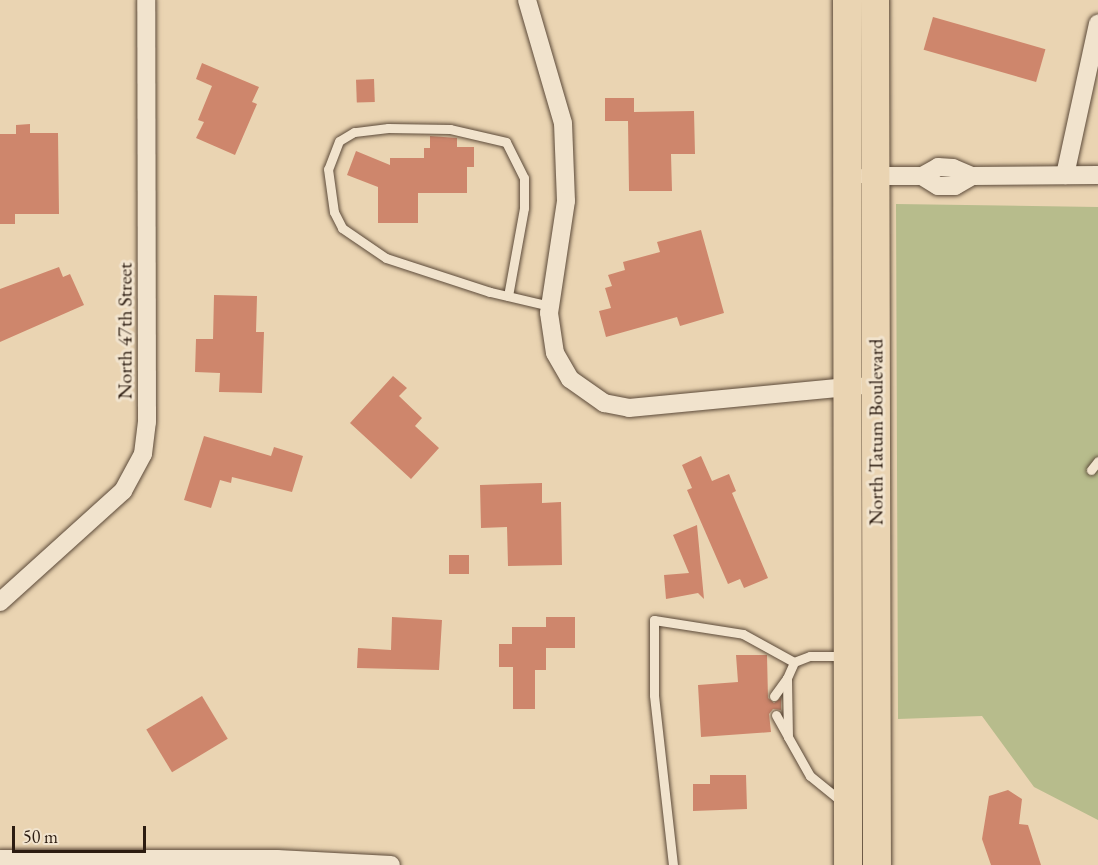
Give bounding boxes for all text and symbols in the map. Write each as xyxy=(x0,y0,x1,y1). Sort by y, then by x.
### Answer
street label: North 47th Street xyxy=(113,263,137,399)
street label: North Tatum Boulevard xyxy=(864,339,888,525)
scale bar xyxy=(15,814,148,852)
text: 50 m xyxy=(23,825,58,848)

